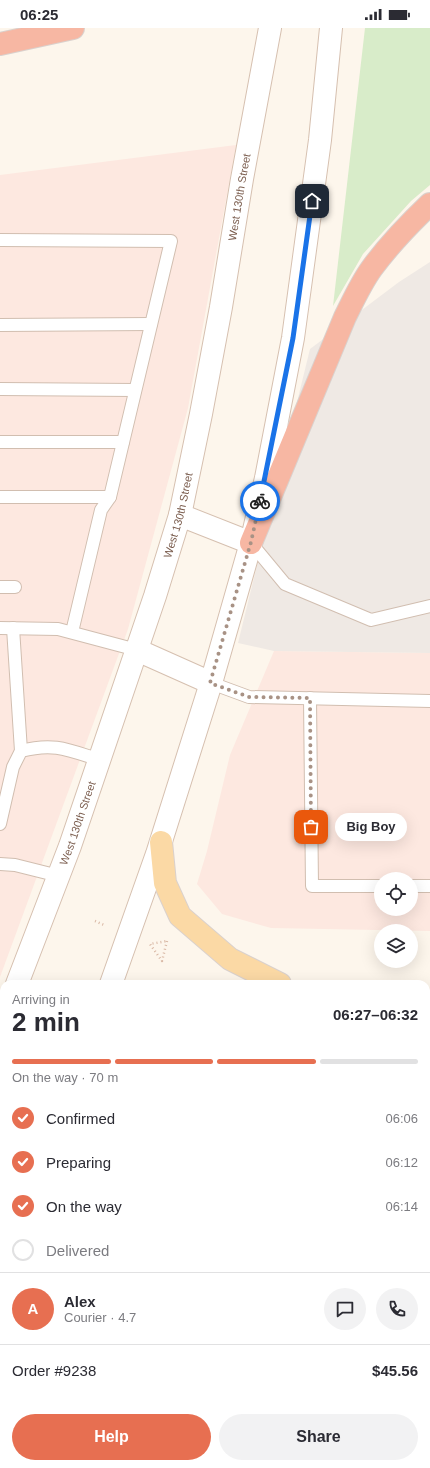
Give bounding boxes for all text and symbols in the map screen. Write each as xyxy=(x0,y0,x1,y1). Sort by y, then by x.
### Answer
text: 06:25 xyxy=(20,6,58,23)
street label: West 130th Street xyxy=(226,153,253,242)
pin xyxy=(295,184,329,218)
icon: home xyxy=(301,190,323,212)
street label: West 130th Street xyxy=(161,471,195,559)
courier xyxy=(240,481,280,521)
icon: bike xyxy=(249,490,271,512)
street label: West 130th Street xyxy=(57,780,98,867)
pin xyxy=(294,810,328,844)
callout: Big Boy xyxy=(335,813,407,841)
icon: bag xyxy=(300,816,322,838)
text: Big Boy xyxy=(346,819,396,834)
map controls xyxy=(374,872,418,968)
button: locate xyxy=(374,872,418,916)
button: layers xyxy=(374,924,418,968)
text: Arriving in xyxy=(12,992,70,1007)
text: 06:27–06:32 xyxy=(333,1006,418,1023)
text: 2 min xyxy=(12,1007,80,1037)
text: On the way · 70 m xyxy=(12,1070,118,1085)
icon: check xyxy=(12,1107,34,1129)
text: Confirmed xyxy=(46,1110,115,1127)
text: 06:06 xyxy=(385,1111,418,1126)
icon: check xyxy=(12,1151,34,1173)
text: Preparing xyxy=(46,1154,111,1171)
text: 06:12 xyxy=(385,1155,418,1170)
icon: check xyxy=(12,1195,34,1217)
text: On the way xyxy=(46,1198,122,1215)
text: 06:14 xyxy=(385,1199,418,1214)
text: Delivered xyxy=(46,1242,109,1259)
button: chat xyxy=(324,1288,366,1330)
button: phone xyxy=(376,1288,418,1330)
text: Alex xyxy=(64,1293,96,1310)
text: A xyxy=(28,1300,38,1317)
text: Courier · 4.7 xyxy=(64,1310,136,1325)
text: Order #9238 xyxy=(12,1362,96,1379)
text: $45.56 xyxy=(372,1362,418,1379)
button: Help xyxy=(12,1414,211,1460)
button: Share xyxy=(219,1414,418,1460)

